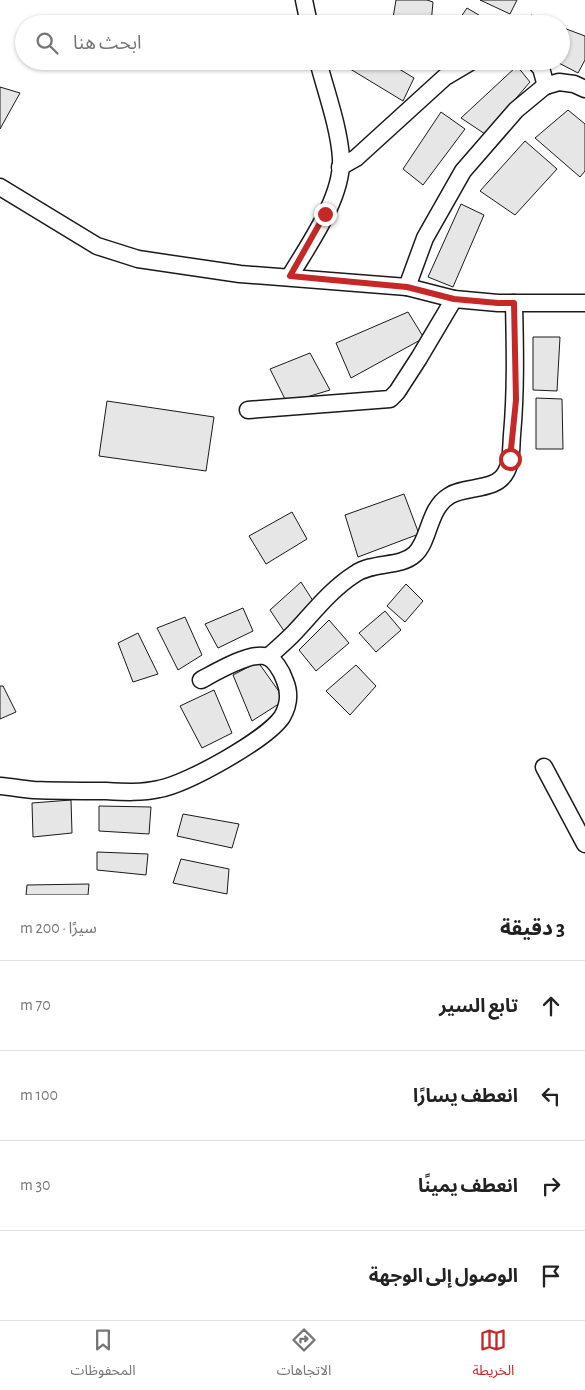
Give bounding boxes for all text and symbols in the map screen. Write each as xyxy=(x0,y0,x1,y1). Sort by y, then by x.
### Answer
search box xyxy=(15,15,570,70)
icon: search xyxy=(33,29,61,57)
text: ابحث هنا xyxy=(73,34,142,53)
route end xyxy=(314,203,337,226)
route start xyxy=(499,448,522,471)
text: 3 دقيقة xyxy=(500,918,565,939)
text: سيرًا · 200 m xyxy=(20,920,97,936)
icon: ahead xyxy=(537,992,565,1020)
text: 70 m xyxy=(20,997,51,1013)
text: تابع السير xyxy=(439,997,518,1016)
icon: left xyxy=(537,1082,565,1110)
text: 100 m xyxy=(20,1087,58,1103)
text: انعطف يسارًا xyxy=(413,1087,518,1106)
icon: right xyxy=(537,1172,565,1200)
text: 30 m xyxy=(20,1177,51,1193)
text: انعطف يمينًا xyxy=(418,1177,518,1196)
icon: arrive xyxy=(537,1262,565,1290)
text: الوصول إلى الوجهة xyxy=(369,1267,518,1286)
tab: المحفوظات xyxy=(71,1326,136,1385)
tab: الاتجاهات xyxy=(277,1326,331,1385)
tab: الخريطة xyxy=(472,1326,514,1385)

